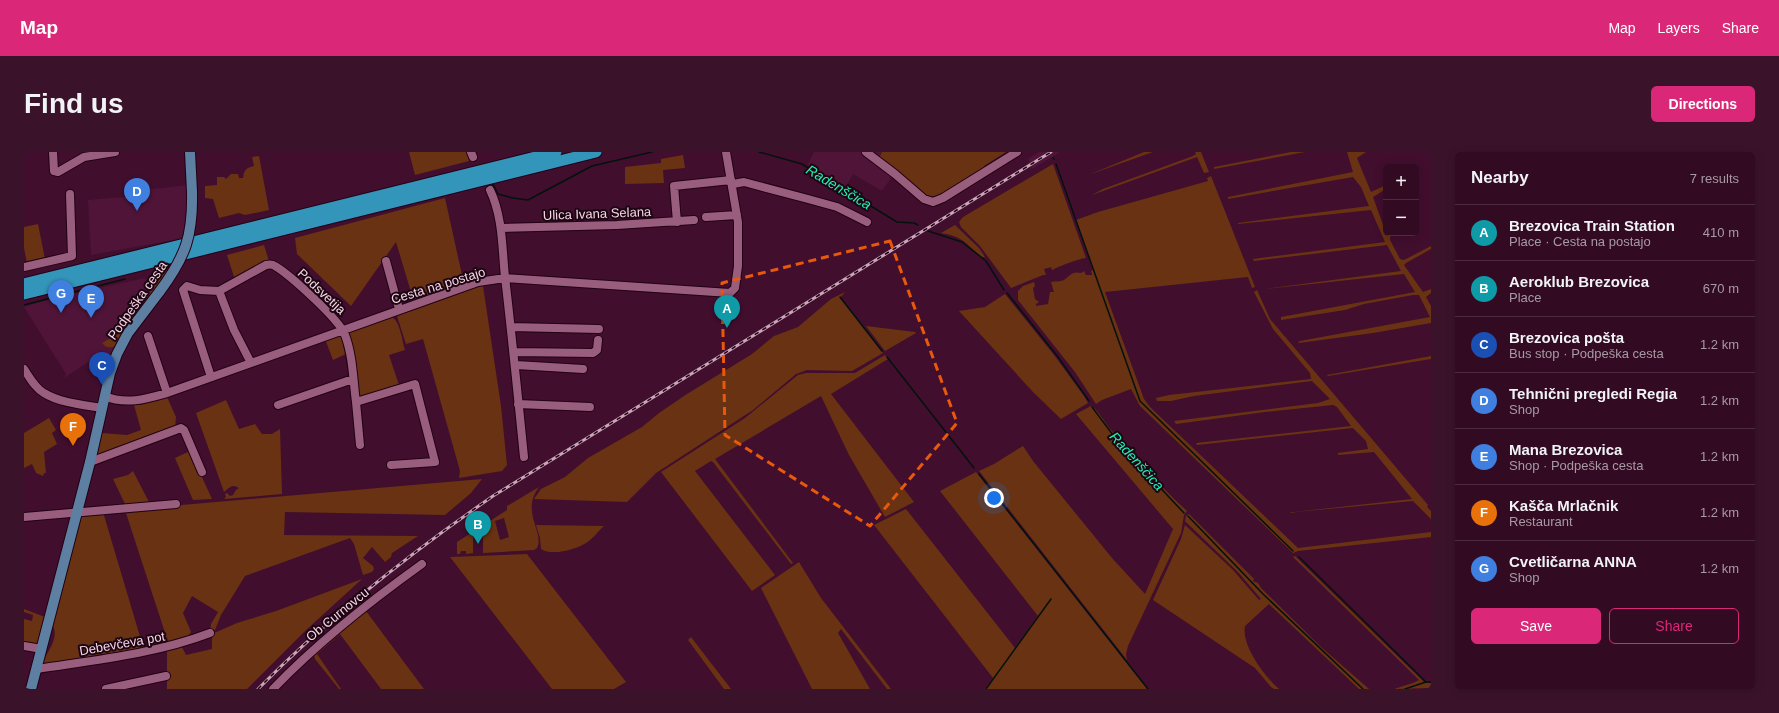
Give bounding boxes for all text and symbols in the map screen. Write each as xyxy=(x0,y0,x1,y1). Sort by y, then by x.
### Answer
text: Map xyxy=(20,17,58,38)
text: Map xyxy=(1608,20,1636,36)
text: Layers xyxy=(1658,20,1700,36)
text: Share xyxy=(1722,20,1759,36)
button: Directions xyxy=(1651,86,1755,122)
text: Find us xyxy=(24,88,124,119)
water label: Radenščica xyxy=(804,161,875,213)
map controls xyxy=(1383,164,1419,236)
button: + xyxy=(1383,164,1419,200)
text: Nearby xyxy=(1471,168,1529,187)
text: 7 results xyxy=(1690,171,1739,186)
pin: D xyxy=(124,178,150,211)
button: − xyxy=(1383,200,1419,236)
street label: Ulica Ivana Selana xyxy=(543,204,652,223)
text: Brezovica Train Station xyxy=(1509,217,1675,234)
text: A xyxy=(1479,225,1489,240)
text: 410 m xyxy=(1703,225,1739,240)
text: Place · Cesta na postajo xyxy=(1509,234,1651,249)
street label: Podpeška cesta xyxy=(105,257,171,342)
street label: Cesta na postajo xyxy=(389,264,487,307)
street label: Podsvetija xyxy=(295,265,349,318)
text: Aeroklub Brezovica xyxy=(1509,273,1649,290)
pin: G xyxy=(48,280,74,313)
text: B xyxy=(1479,281,1489,296)
text: 670 m xyxy=(1703,281,1739,296)
pin: E xyxy=(78,285,104,318)
text: Place xyxy=(1509,290,1542,305)
pin: A xyxy=(714,295,740,328)
text: Brezovica pošta xyxy=(1509,329,1624,346)
text: C xyxy=(1479,337,1489,352)
text: 1.2 km xyxy=(1700,337,1739,352)
text: Bus stop · Podpeška cesta xyxy=(1509,346,1664,361)
pin: C xyxy=(89,352,115,385)
text: Tehnični pregledi Regia xyxy=(1509,385,1677,402)
text: D xyxy=(1479,393,1489,408)
text: 1.2 km xyxy=(1700,393,1739,408)
text: Shop xyxy=(1509,402,1539,417)
pin: F xyxy=(60,413,86,446)
water label: Radenščica xyxy=(1107,428,1168,494)
text: Mana Brezovica xyxy=(1509,441,1622,458)
text: E xyxy=(1480,449,1488,464)
text: 1.2 km xyxy=(1700,449,1739,464)
text: Shop · Podpeška cesta xyxy=(1509,458,1643,473)
your location xyxy=(984,488,1004,508)
text: Kašča Mrlačnik xyxy=(1509,497,1618,514)
text: F xyxy=(1480,505,1488,520)
text: 1.2 km xyxy=(1700,505,1739,520)
pin: B xyxy=(465,511,491,544)
text: Restaurant xyxy=(1509,514,1573,529)
text: Cvetličarna ANNA xyxy=(1509,553,1637,570)
text: G xyxy=(1479,561,1489,576)
text: 1.2 km xyxy=(1700,561,1739,576)
text: Shop xyxy=(1509,570,1539,585)
street label: Ob Curnovcu xyxy=(303,584,372,644)
button: Save xyxy=(1471,608,1601,644)
button: Share xyxy=(1609,608,1739,644)
street label: Debevčeva pot xyxy=(78,629,166,658)

